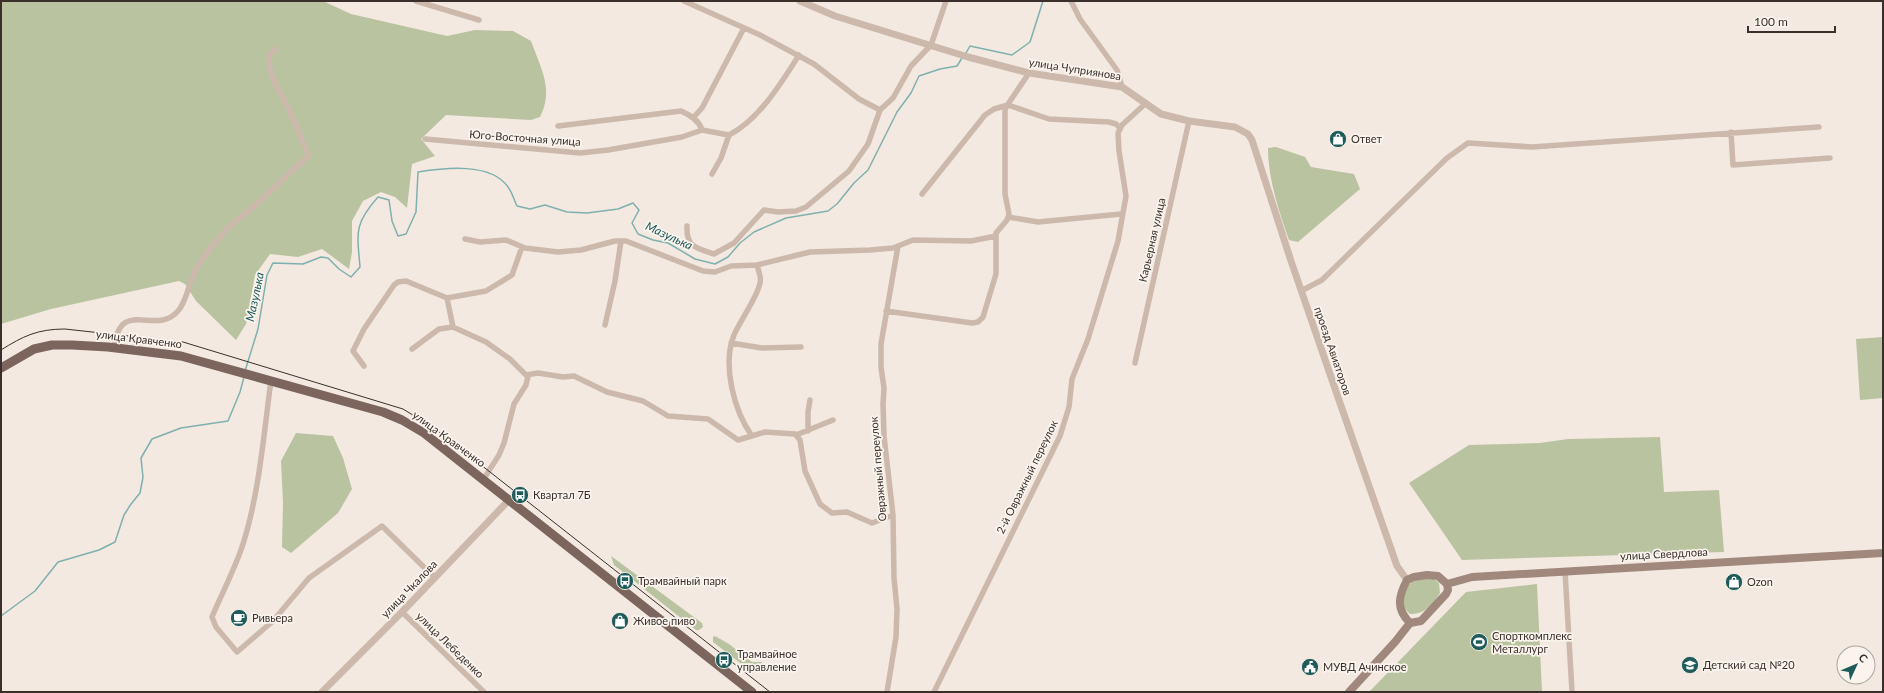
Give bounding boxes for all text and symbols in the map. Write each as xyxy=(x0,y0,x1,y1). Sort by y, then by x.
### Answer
scale bar xyxy=(1748,8,1835,34)
text: 100 m xyxy=(1754,14,1788,29)
street label: улица Чуприянова xyxy=(1028,55,1122,82)
street label: Юго-Восточная улица xyxy=(469,127,581,148)
shop icon: Ответ xyxy=(1328,129,1348,149)
place label: Ответ xyxy=(1351,132,1383,145)
street label: Карьерная улица xyxy=(1135,196,1168,283)
water label: Мазулька xyxy=(643,218,695,253)
water label: Мазулька xyxy=(242,271,267,323)
street label: проезд Авиаторов xyxy=(1312,305,1355,397)
street label: улица Кравченко xyxy=(95,327,183,350)
street label: улица Кравченко xyxy=(410,408,488,469)
street label: Овражный переулок xyxy=(866,416,889,522)
street label: 2-й Овражный переулок xyxy=(993,418,1060,536)
bus stop icon: Квартал 7Б xyxy=(510,485,530,505)
place label: Квартал 7Б xyxy=(533,488,591,501)
street label: улица Свердлова xyxy=(1620,545,1708,562)
street label: улица Чкалова xyxy=(378,557,439,620)
bus stop icon: Трамвайный парк xyxy=(615,571,635,591)
shop icon: Ozon xyxy=(1724,572,1744,592)
place label: Трамвайный парк xyxy=(638,574,727,587)
place label: Ozon xyxy=(1747,575,1773,588)
cafe icon: Ривьера xyxy=(229,608,249,628)
street label: улица Лебеденко xyxy=(414,609,487,680)
place label: Ривьера xyxy=(252,611,293,624)
shop icon: Живое пиво xyxy=(610,611,630,631)
place label: Живое пиво xyxy=(633,614,695,627)
place label: Спорткомплекс Металлург xyxy=(1492,629,1572,655)
sports icon: Спорткомплекс Металлург xyxy=(1469,632,1489,652)
north arrow xyxy=(1836,645,1876,685)
place label: Трамвайное управление xyxy=(737,647,797,673)
bus stop icon: Трамвайное управление xyxy=(714,650,734,670)
text: С xyxy=(1856,651,1871,665)
school or university icon: Детский сад №20 xyxy=(1680,655,1700,675)
public building icon: МУВД Ачинское xyxy=(1300,657,1320,677)
place label: Детский сад №20 xyxy=(1703,658,1795,671)
place label: МУВД Ачинское xyxy=(1323,660,1407,673)

